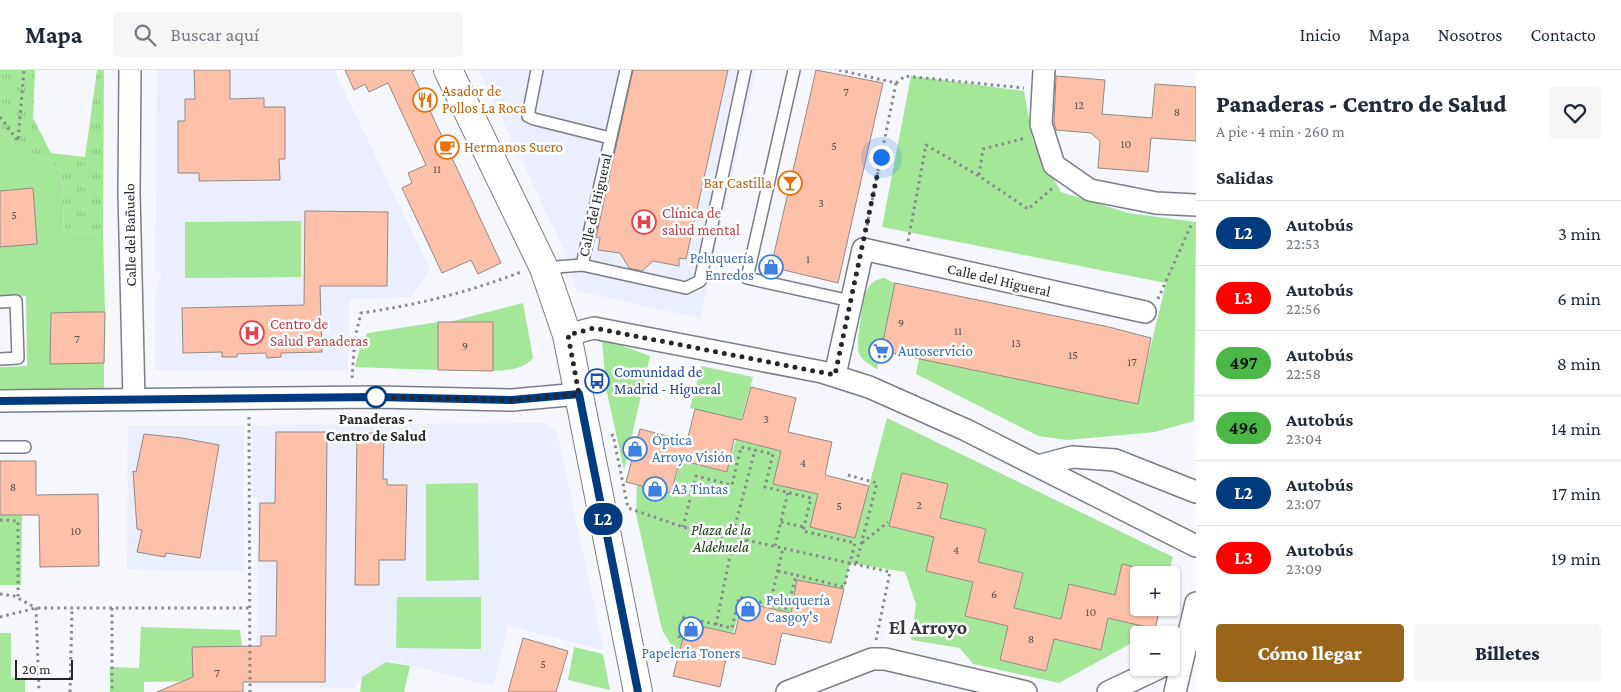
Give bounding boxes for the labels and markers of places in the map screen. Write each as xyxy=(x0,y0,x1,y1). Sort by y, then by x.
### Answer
place label: Asador de Pollos La Roca xyxy=(442,83,527,116)
restaurant icon: Asador de Pollos La Roca xyxy=(412,87,438,113)
cafe icon: Hermanos Suero xyxy=(434,134,460,160)
place label: Hermanos Suero xyxy=(464,139,563,155)
bar icon: Bar Castilla xyxy=(777,170,803,196)
place label: Bar Castilla xyxy=(703,175,772,191)
place label: Clínica de salud mental xyxy=(662,205,740,238)
hospital icon: Clínica de salud mental xyxy=(631,209,657,235)
place label: Peluquería Enredos xyxy=(690,250,754,283)
shop icon: Peluquería Enredos xyxy=(758,254,784,280)
place label: Centro de Salud Panaderas xyxy=(270,316,368,349)
hospital icon: Centro de Salud Panaderas xyxy=(239,320,265,346)
supermarket icon: Autoservicio xyxy=(868,338,894,364)
place label: Autoservicio xyxy=(898,343,973,359)
place label: Comunidad de Madrid - Higueral xyxy=(614,364,721,398)
bus stop icon: Comunidad de Madrid - Higueral xyxy=(584,368,610,394)
marker: Panaderas - Centro de Salud xyxy=(365,386,387,408)
place label: Panaderas - Centro de Salud xyxy=(326,411,427,444)
place label: Óptica Arroyo Visión xyxy=(652,432,733,466)
shop icon: Óptica Arroyo Visión xyxy=(622,436,648,462)
shop icon: A3 Tintas xyxy=(642,476,668,502)
place label: A3 Tintas xyxy=(672,481,728,497)
place label: Peluquería Casgoy's xyxy=(766,592,830,626)
shop icon: Peluquería Casgoy's xyxy=(735,596,761,622)
shop icon: Papeleria Toners xyxy=(678,616,704,642)
place label: Papeleria Toners xyxy=(641,645,741,662)

